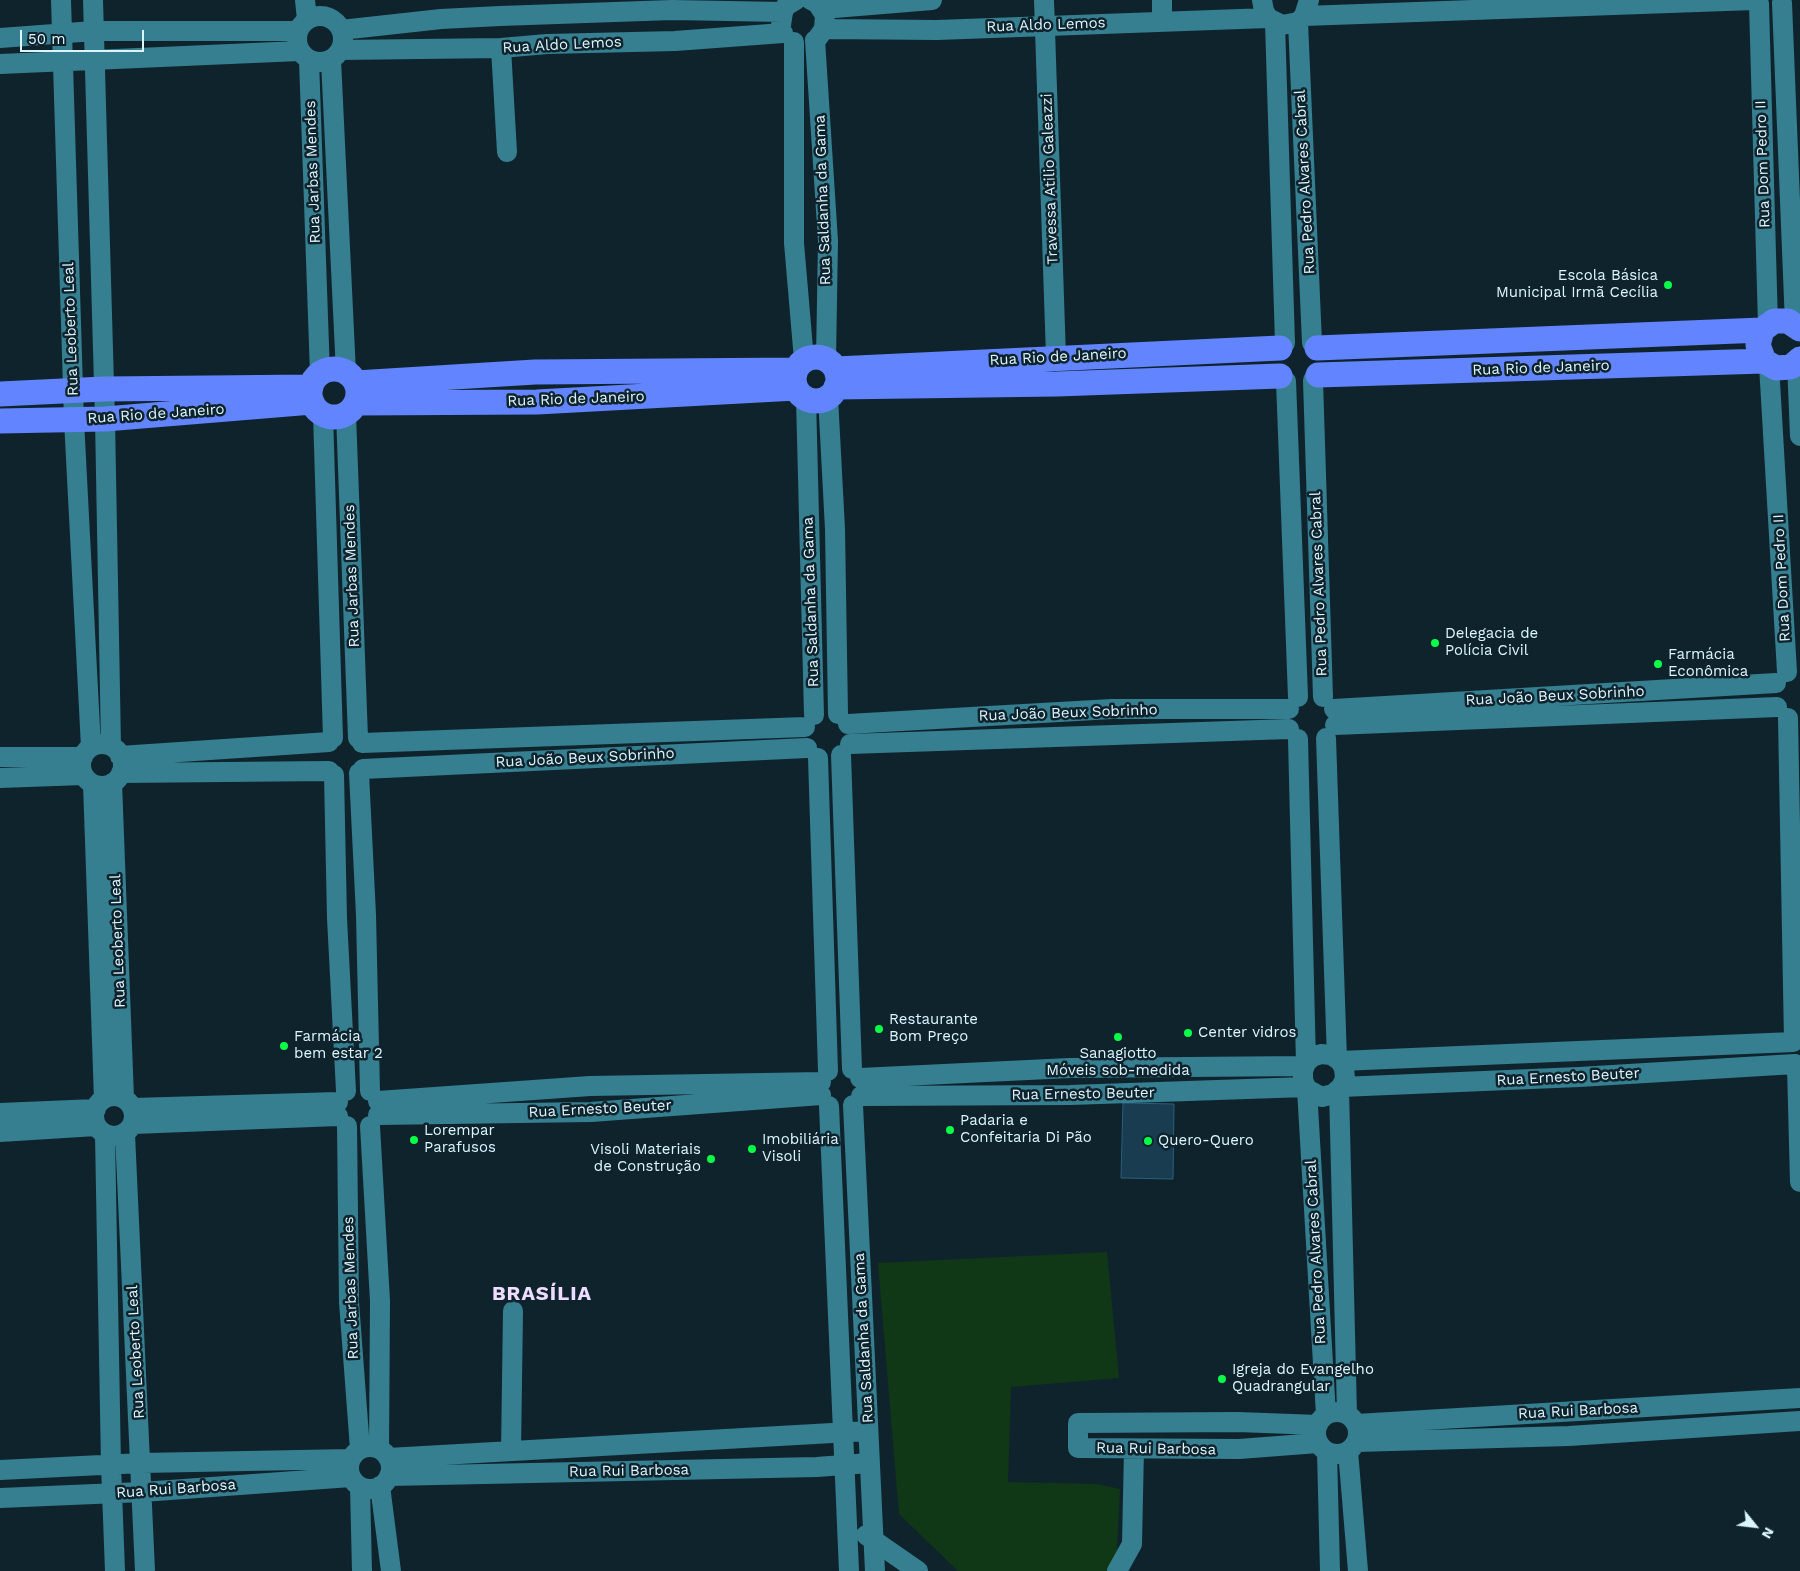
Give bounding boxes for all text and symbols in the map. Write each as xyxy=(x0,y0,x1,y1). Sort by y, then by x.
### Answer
street label: Rua Aldo Lemos xyxy=(986,14,1106,36)
scale bar xyxy=(22,20,146,52)
text: 50 m xyxy=(28,30,65,48)
street label: Rua Aldo Lemos xyxy=(502,33,622,57)
street label: Rua Pedro Alvares Cabral xyxy=(1291,89,1319,275)
street label: Travessa Atilio Galeazzi xyxy=(1038,93,1062,265)
street label: Rua Jarbas Mendes xyxy=(302,100,324,244)
street label: Rua Dom Pedro II xyxy=(1752,100,1774,228)
street label: Rua Saldanha da Gama xyxy=(811,115,835,285)
street label: Rua Leoberto Leal xyxy=(60,262,82,396)
place label: Escola Básica Municipal Irmã Cecília xyxy=(1496,267,1658,302)
marker: Escola Básica Municipal Irmã Cecília xyxy=(1662,279,1674,291)
street label: Rua Rio de Janeiro xyxy=(989,344,1127,370)
street label: Rua Rio de Janeiro xyxy=(1472,357,1610,379)
street label: Rua Rio de Janeiro xyxy=(507,388,645,410)
street label: Rua Rio de Janeiro xyxy=(87,400,225,428)
street label: Rua Pedro Alvares Cabral xyxy=(1307,491,1331,677)
street label: Rua Jarbas Mendes xyxy=(341,504,363,648)
street label: Rua Dom Pedro II xyxy=(1770,514,1794,642)
street label: Rua Saldanha da Gama xyxy=(799,517,823,687)
place label: Delegacia de Polícia Civil xyxy=(1445,625,1538,660)
marker: Delegacia de Polícia Civil xyxy=(1429,637,1441,649)
place label: Farmácia Econômica xyxy=(1668,646,1748,681)
marker: Farmácia Econômica xyxy=(1652,658,1664,670)
street label: Rua João Beux Sobrinho xyxy=(1465,682,1645,710)
street label: Rua João Beux Sobrinho xyxy=(978,701,1158,725)
street label: Rua João Beux Sobrinho xyxy=(495,744,675,772)
street label: Rua Leoberto Leal xyxy=(107,874,129,1008)
place label: Restaurante Bom Preço xyxy=(889,1011,978,1046)
marker: Restaurante Bom Preço xyxy=(873,1023,885,1035)
place label: Center vidros xyxy=(1198,1024,1296,1042)
marker: Center vidros xyxy=(1182,1027,1194,1039)
place label: Farmácia bem estar 2 xyxy=(294,1028,383,1063)
marker: Sanagiotto Móveis sob-medida xyxy=(1112,1031,1124,1043)
marker: Farmácia bem estar 2 xyxy=(278,1040,290,1052)
place label: Sanagiotto Móveis sob-medida xyxy=(1046,1045,1190,1080)
street label: Rua Ernesto Beuter xyxy=(1496,1064,1640,1090)
street label: Rua Ernesto Beuter xyxy=(1011,1084,1155,1104)
street label: Rua Ernesto Beuter xyxy=(528,1096,672,1122)
place label: Padaria e Confeitaria Di Pão xyxy=(960,1112,1092,1147)
place label: Lorempar Parafusos xyxy=(424,1122,496,1157)
marker: Padaria e Confeitaria Di Pão xyxy=(944,1124,956,1136)
place label: Imobiliária Visoli xyxy=(762,1131,839,1166)
place label: Quero-Quero xyxy=(1158,1132,1254,1150)
marker: Lorempar Parafusos xyxy=(408,1134,420,1146)
marker: Quero-Quero xyxy=(1142,1135,1154,1147)
place label: Visoli Materiais de Construção xyxy=(590,1141,701,1176)
marker: Imobiliária Visoli xyxy=(746,1143,758,1155)
marker: Visoli Materiais de Construção xyxy=(705,1153,717,1165)
street label: Rua Pedro Alvares Cabral xyxy=(1302,1159,1330,1345)
street label: Rua Jarbas Mendes xyxy=(340,1216,362,1360)
street label: Rua Saldanha da Gama xyxy=(851,1252,877,1424)
district label: BRASÍLIA xyxy=(491,1282,593,1306)
street label: Rua Leoberto Leal xyxy=(124,1285,148,1419)
place label: Igreja do Evangelho Quadrangular xyxy=(1232,1361,1374,1396)
marker: Igreja do Evangelho Quadrangular xyxy=(1216,1373,1228,1385)
street label: Rua Rui Barbosa xyxy=(1518,1399,1638,1423)
street label: Rua Rui Barbosa xyxy=(1096,1439,1216,1459)
street label: Rua Rui Barbosa xyxy=(569,1461,689,1481)
street label: Rua Rui Barbosa xyxy=(115,1476,237,1502)
north arrow xyxy=(1730,1501,1780,1551)
text: N xyxy=(1759,1525,1778,1542)

